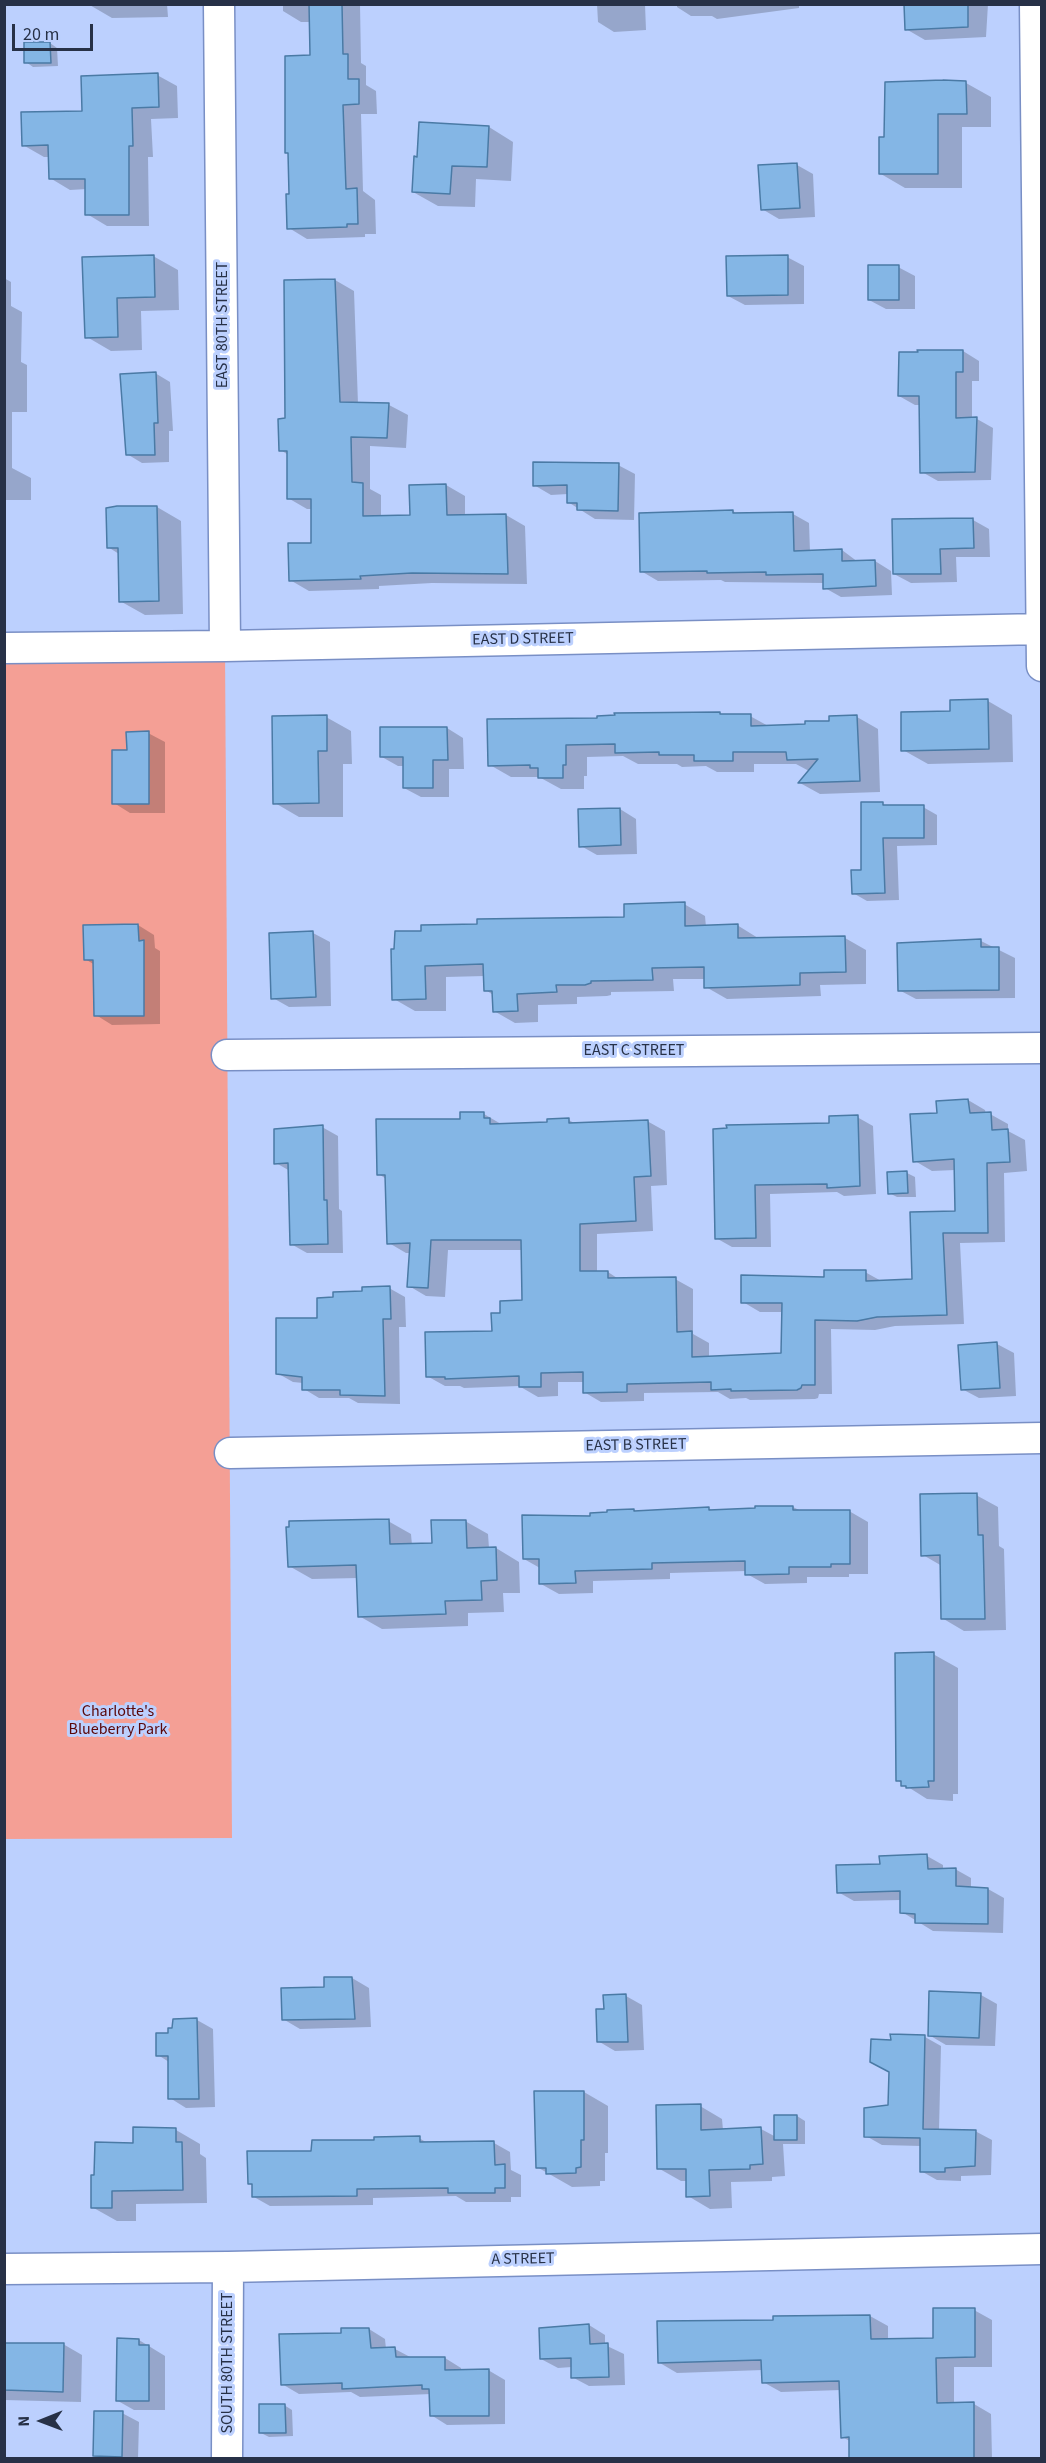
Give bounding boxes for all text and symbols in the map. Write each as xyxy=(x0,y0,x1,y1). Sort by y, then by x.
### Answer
scale bar xyxy=(15,12,96,50)
text: 20 m xyxy=(23,22,59,47)
street label: EAST 80TH STREET xyxy=(213,262,233,388)
street label: EAST D STREET xyxy=(472,630,574,650)
street label: EAST C STREET xyxy=(584,1041,684,1061)
street label: EAST B STREET xyxy=(585,1436,687,1456)
park label: Charlotte's Blueberry Park xyxy=(68,1702,168,1740)
street label: A STREET xyxy=(491,2250,555,2270)
street label: SOUTH 80TH STREET xyxy=(218,2292,238,2434)
north arrow xyxy=(12,2391,72,2451)
text: N xyxy=(13,2416,35,2427)

